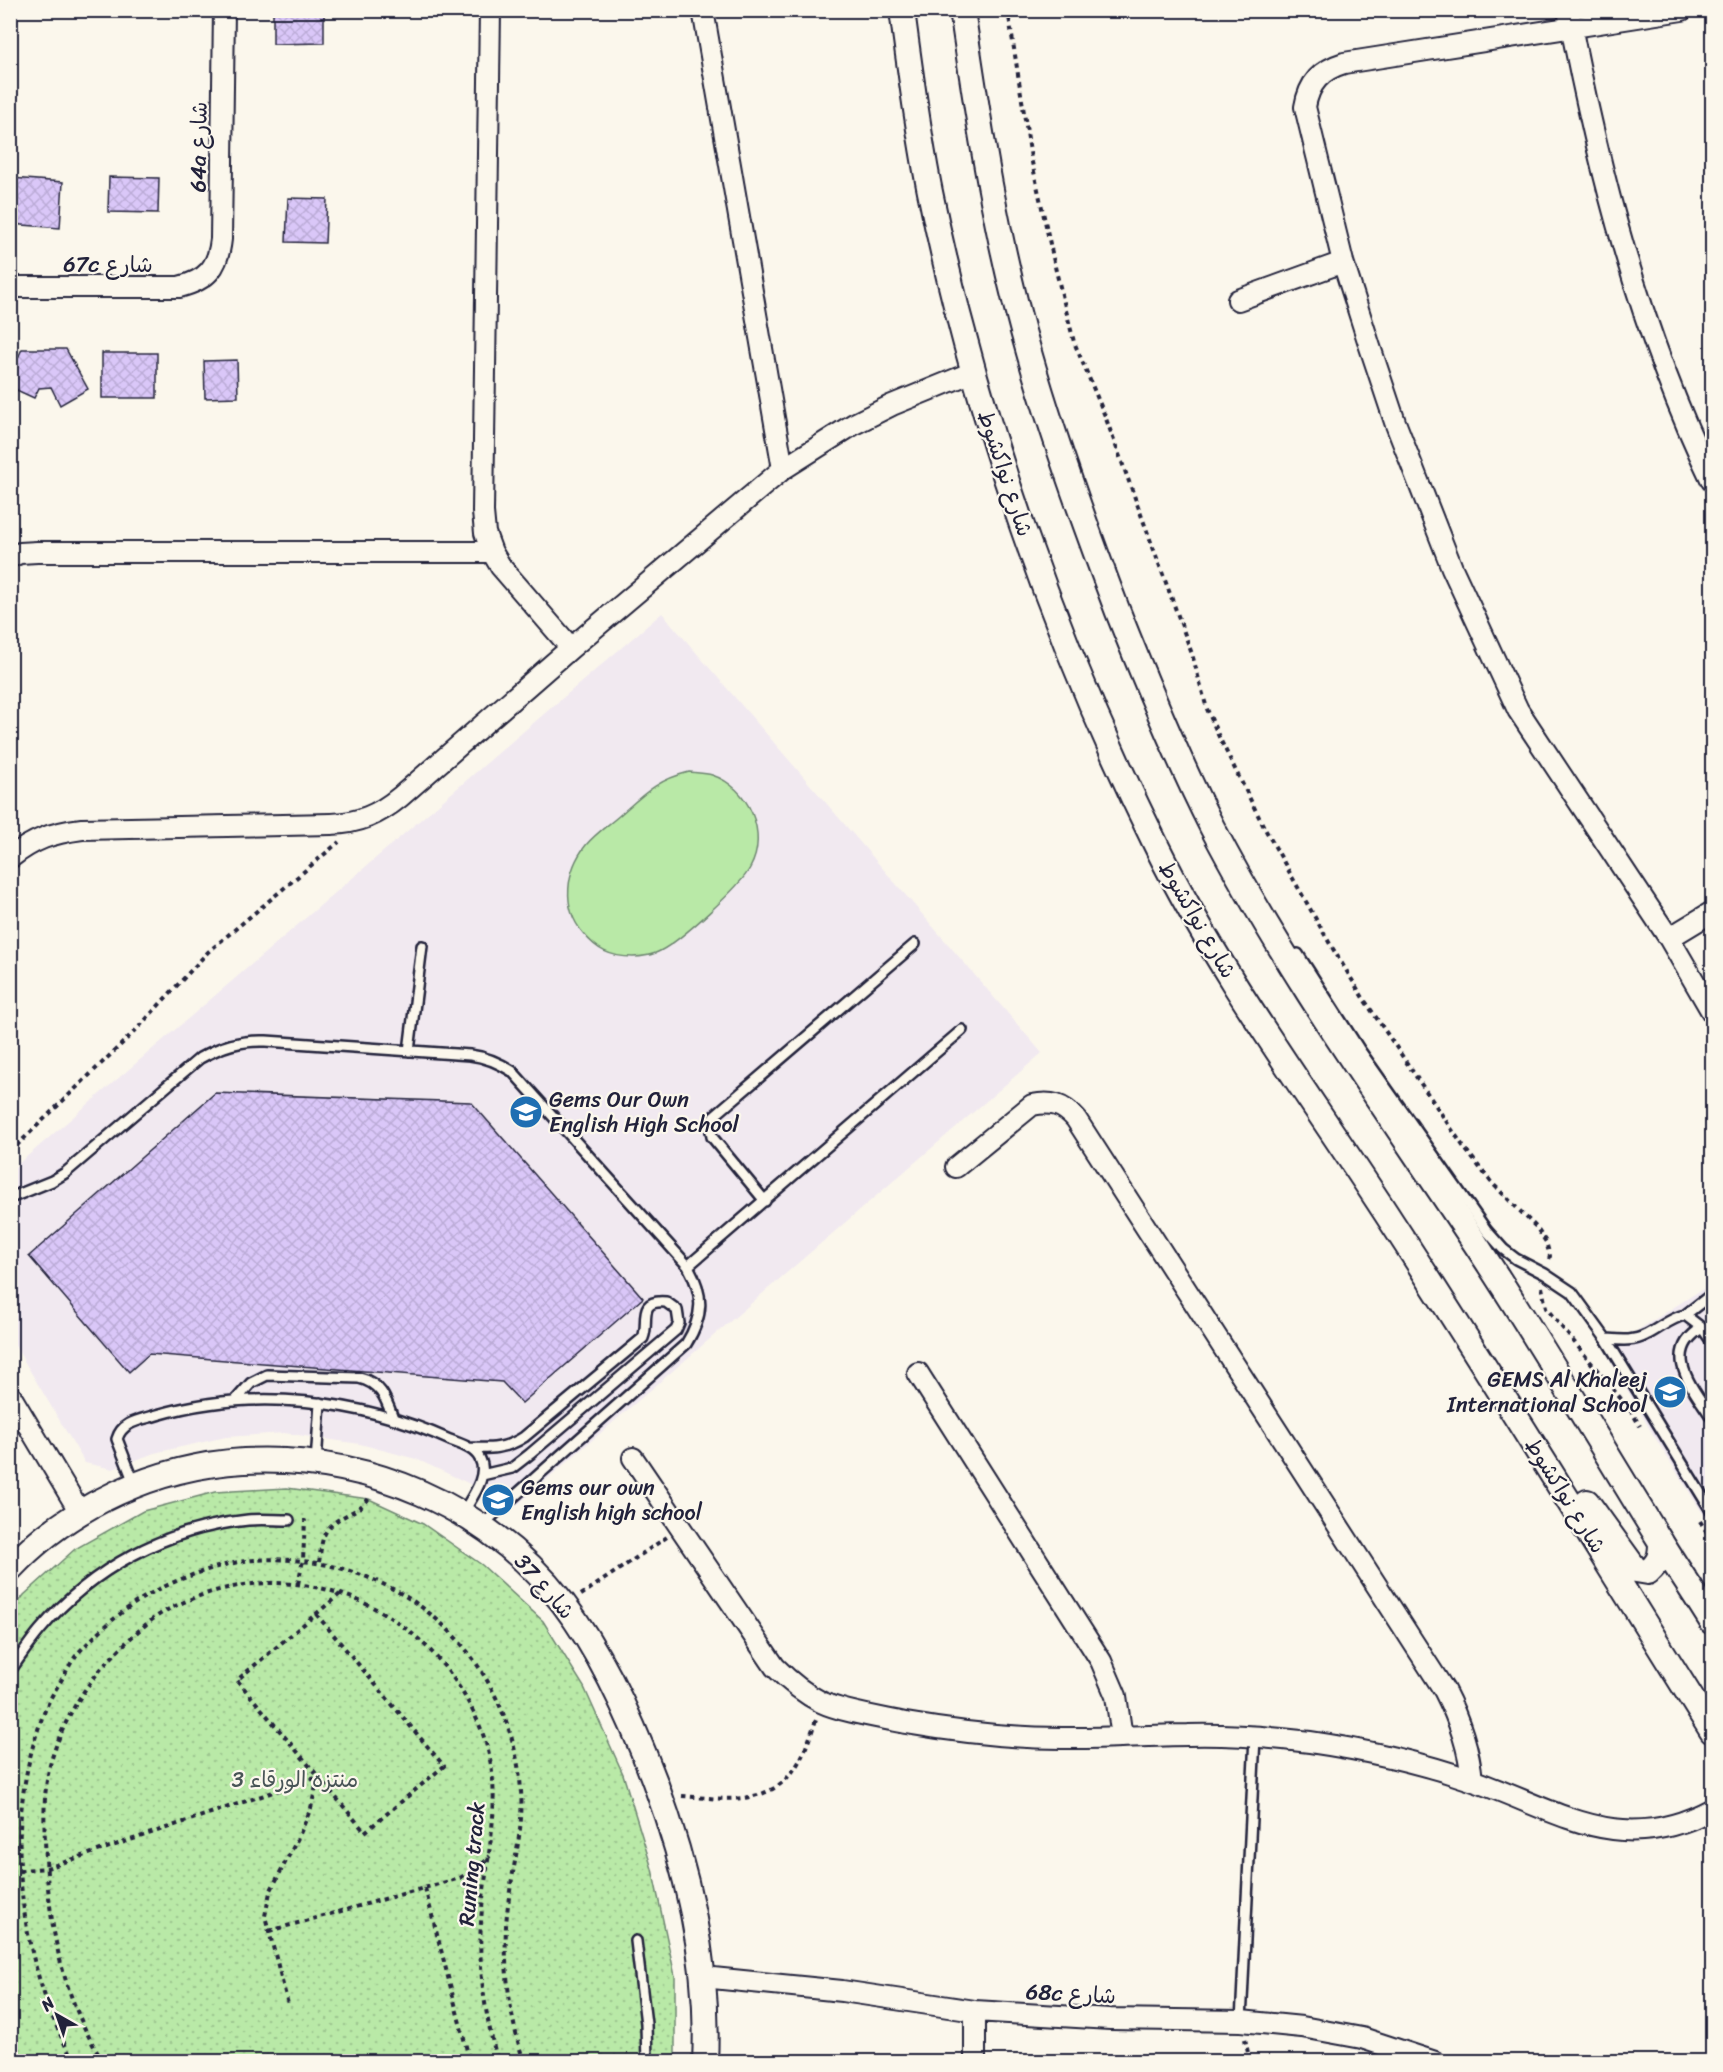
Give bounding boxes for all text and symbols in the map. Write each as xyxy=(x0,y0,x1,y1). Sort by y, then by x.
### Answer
street label: 64a شارع xyxy=(178,101,219,193)
street label: 67c شارع xyxy=(63,245,153,284)
street label: شارع نواكشوط xyxy=(967,405,1044,542)
street label: شارع نواكشوط xyxy=(1148,853,1247,986)
place label: Gems Our Own English High School xyxy=(549,1080,740,1144)
school or university icon: Gems Our Own English High School xyxy=(508,1094,544,1130)
place label: GEMS Al Khaleej International School xyxy=(1446,1360,1648,1424)
school or university icon: GEMS Al Khaleej International School xyxy=(1652,1374,1688,1410)
street label: شارع نواكشوط xyxy=(1514,1429,1617,1561)
place label: Gems our own English high school xyxy=(521,1468,703,1532)
school or university icon: Gems our own English high school xyxy=(480,1482,516,1518)
street label: شارع 37 xyxy=(504,1544,585,1629)
park label: منتزه الورقاء 3 xyxy=(232,1760,358,1799)
street label: Runing track xyxy=(447,1800,496,1928)
street label: 68c شارع xyxy=(1025,1972,1117,2015)
north arrow xyxy=(27,1985,87,2045)
text: N xyxy=(33,1989,62,2019)

